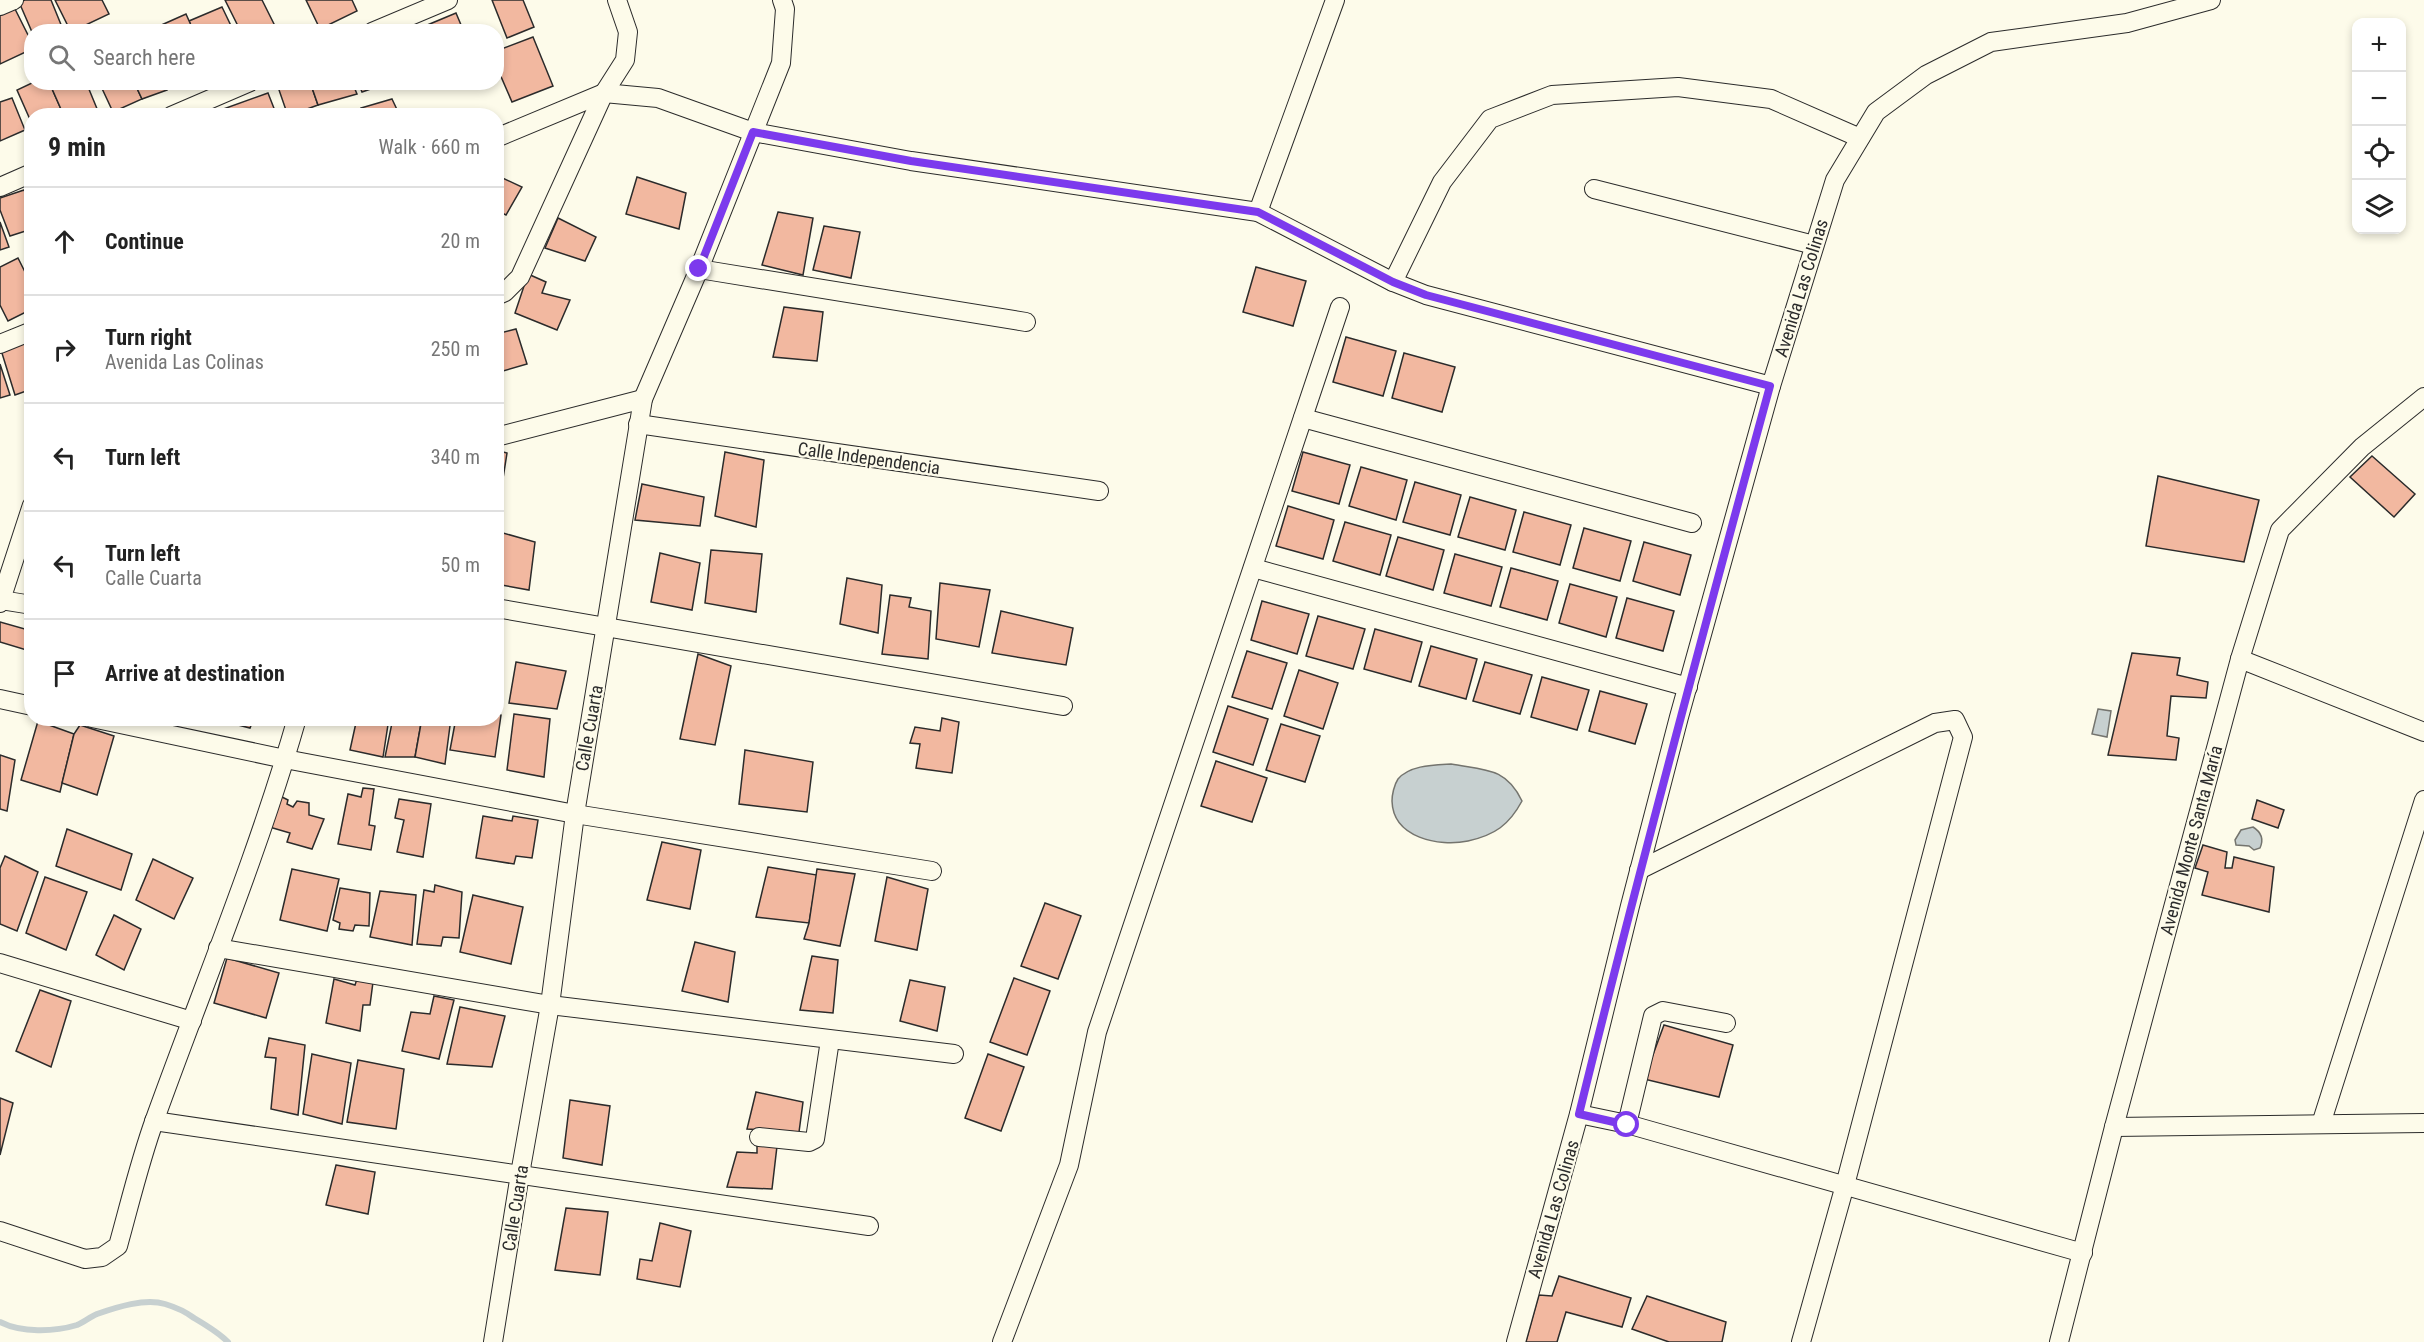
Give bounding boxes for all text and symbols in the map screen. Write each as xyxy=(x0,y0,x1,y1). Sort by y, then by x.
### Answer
map controls xyxy=(2352,18,2406,234)
button: + xyxy=(2352,18,2406,72)
search box xyxy=(24,24,504,90)
icon: search xyxy=(45,41,78,74)
text: Search here xyxy=(93,45,195,70)
button: − xyxy=(2352,72,2406,126)
button: locate xyxy=(2352,126,2406,180)
text: 9 min xyxy=(48,132,106,162)
text: Walk · 660 m xyxy=(379,135,480,159)
button: layers xyxy=(2352,180,2406,234)
street label: Avenida Las Colinas xyxy=(1770,217,1832,359)
icon: ahead xyxy=(48,225,81,258)
text: Continue xyxy=(105,229,184,254)
text: 20 m xyxy=(441,229,480,253)
route end xyxy=(685,255,711,281)
text: Turn right xyxy=(105,325,192,350)
icon: right xyxy=(48,333,81,366)
text: 250 m xyxy=(431,337,480,361)
text: Avenida Las Colinas xyxy=(105,350,264,374)
street label: Calle Independencia xyxy=(797,438,941,478)
icon: left xyxy=(48,441,81,474)
text: Turn left xyxy=(105,445,180,470)
text: 340 m xyxy=(431,445,480,469)
text: Turn left xyxy=(105,541,180,566)
icon: left xyxy=(48,549,81,582)
text: 50 m xyxy=(441,553,480,577)
text: Calle Cuarta xyxy=(105,566,202,590)
icon: arrive xyxy=(48,657,81,690)
text: Arrive at destination xyxy=(105,661,285,686)
street label: Calle Cuarta xyxy=(571,683,607,773)
street label: Avenida Monte Santa María xyxy=(2156,743,2226,937)
route start xyxy=(1613,1111,1639,1137)
street label: Avenida Las Colinas xyxy=(1523,1137,1583,1281)
street label: Calle Cuarta xyxy=(498,1163,532,1253)

